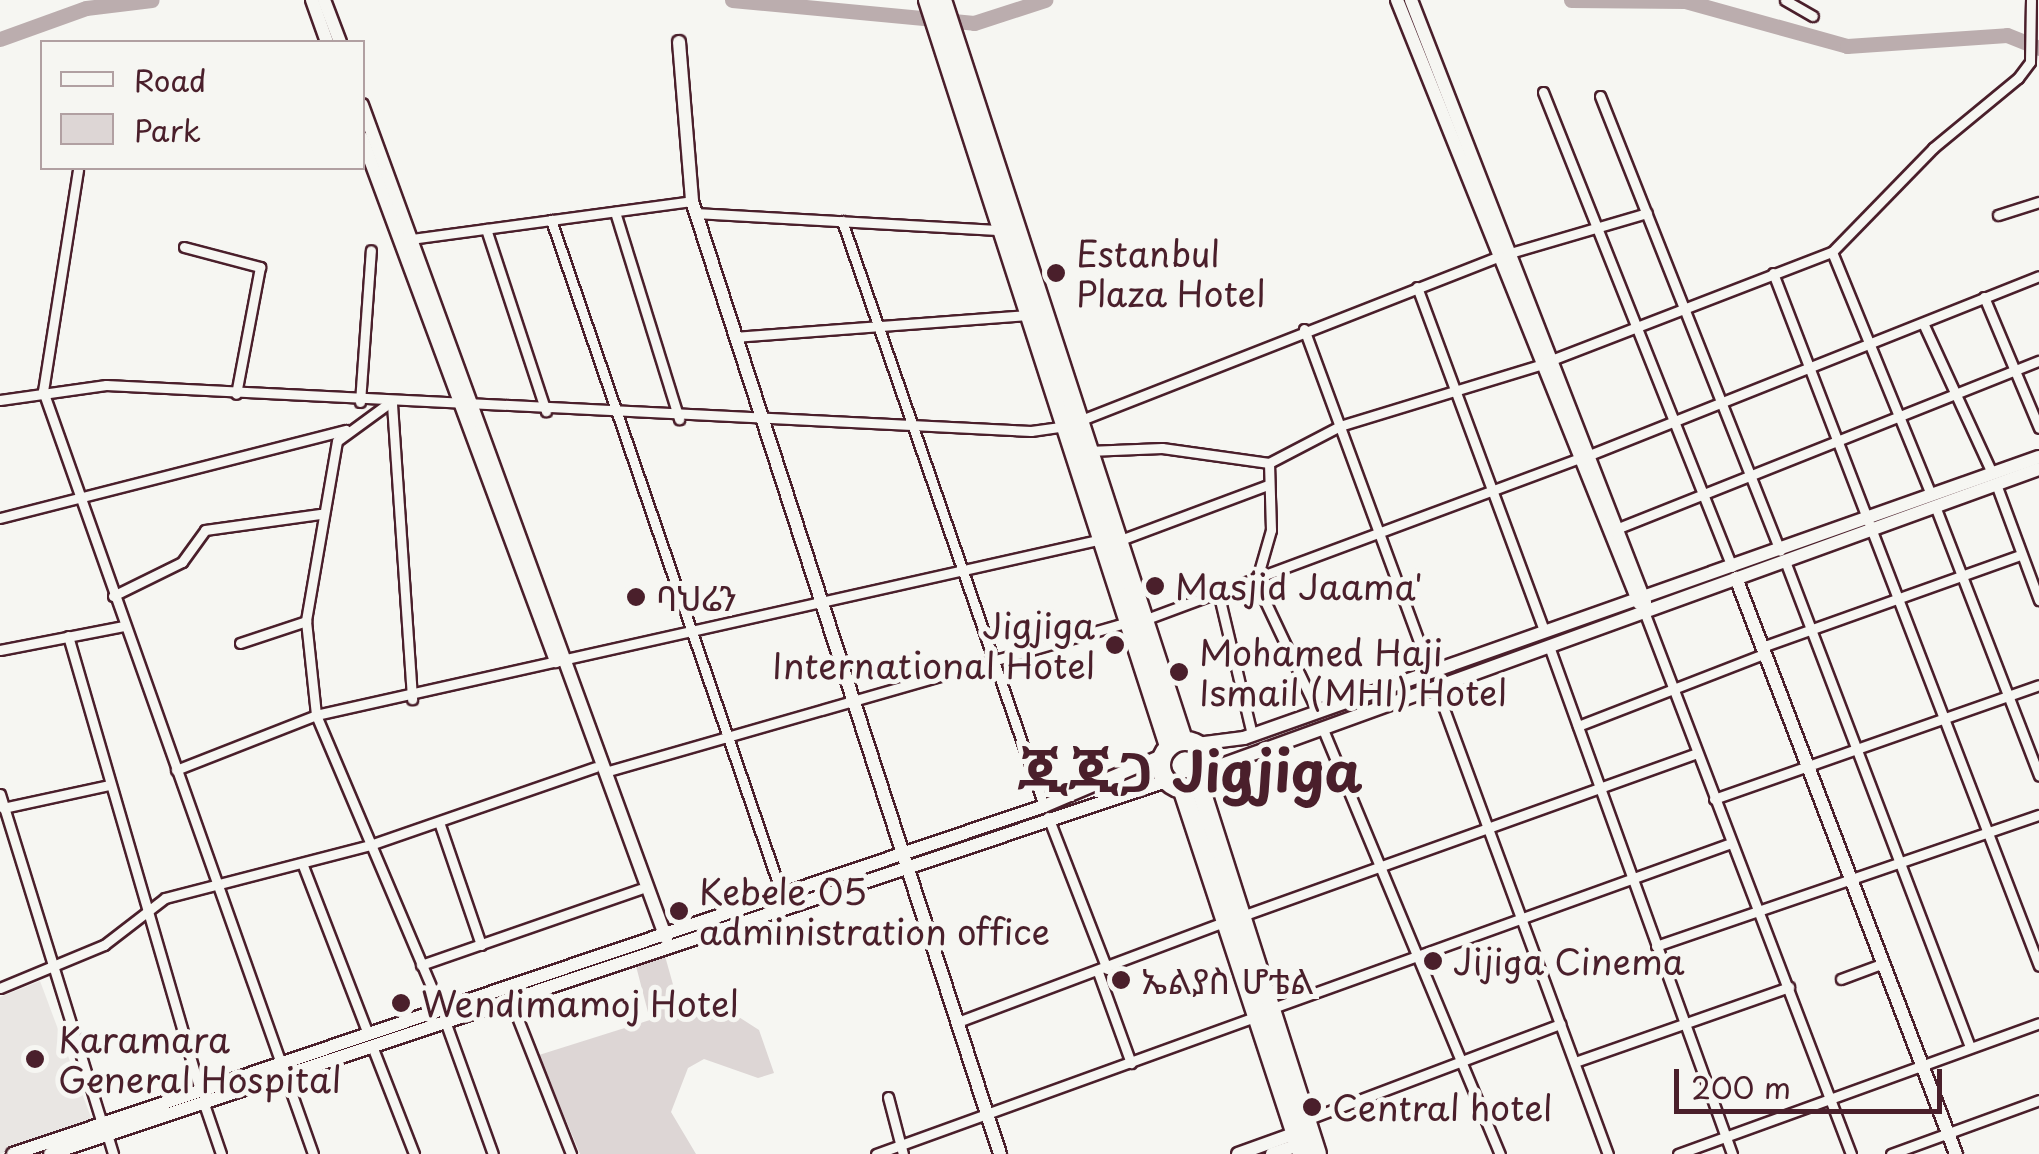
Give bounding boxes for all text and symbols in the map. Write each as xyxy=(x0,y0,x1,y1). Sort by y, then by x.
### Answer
legend xyxy=(40,40,365,170)
text: Road xyxy=(134,57,207,102)
text: Park xyxy=(134,107,201,152)
place label: Estanbul Plaza Hotel xyxy=(1076,232,1267,314)
marker: Estanbul Plaza Hotel xyxy=(1045,262,1067,284)
place label: Masjid Jaama' xyxy=(1175,565,1424,607)
marker: Masjid Jaama' xyxy=(1144,575,1166,597)
place label: ባህሬን xyxy=(656,576,737,618)
marker: ባህሬን xyxy=(625,586,647,608)
place label: Jigjiga International Hotel xyxy=(772,604,1095,686)
place label: Mohamed Haji Ismail (MHI) Hotel xyxy=(1199,631,1509,713)
marker: Jigjiga International Hotel xyxy=(1104,634,1126,656)
marker: Mohamed Haji Ismail (MHI) Hotel xyxy=(1168,661,1190,683)
district label: ጂጂጋ Jigjiga xyxy=(1017,737,1363,803)
place label: Kebele 05 administration office xyxy=(699,870,1051,952)
marker: Kebele 05 administration office xyxy=(668,900,690,922)
place label: Jijiga Cinema xyxy=(1453,940,1687,982)
marker: Jijiga Cinema xyxy=(1422,950,1444,972)
place label: ኤልያስ ሆቴል xyxy=(1141,959,1314,1001)
marker: ኤልያስ ሆቴል xyxy=(1110,969,1132,991)
place label: Wendimamoj Hotel xyxy=(421,982,740,1024)
marker: Wendimamoj Hotel xyxy=(390,992,412,1014)
place label: Karamara General Hospital xyxy=(58,1018,343,1100)
marker: Karamara General Hospital xyxy=(22,1046,48,1072)
scale bar xyxy=(1679,1049,1946,1111)
text: 200 m xyxy=(1691,1064,1791,1109)
place label: Central hotel xyxy=(1332,1086,1552,1128)
marker: Central hotel xyxy=(1301,1096,1323,1118)

